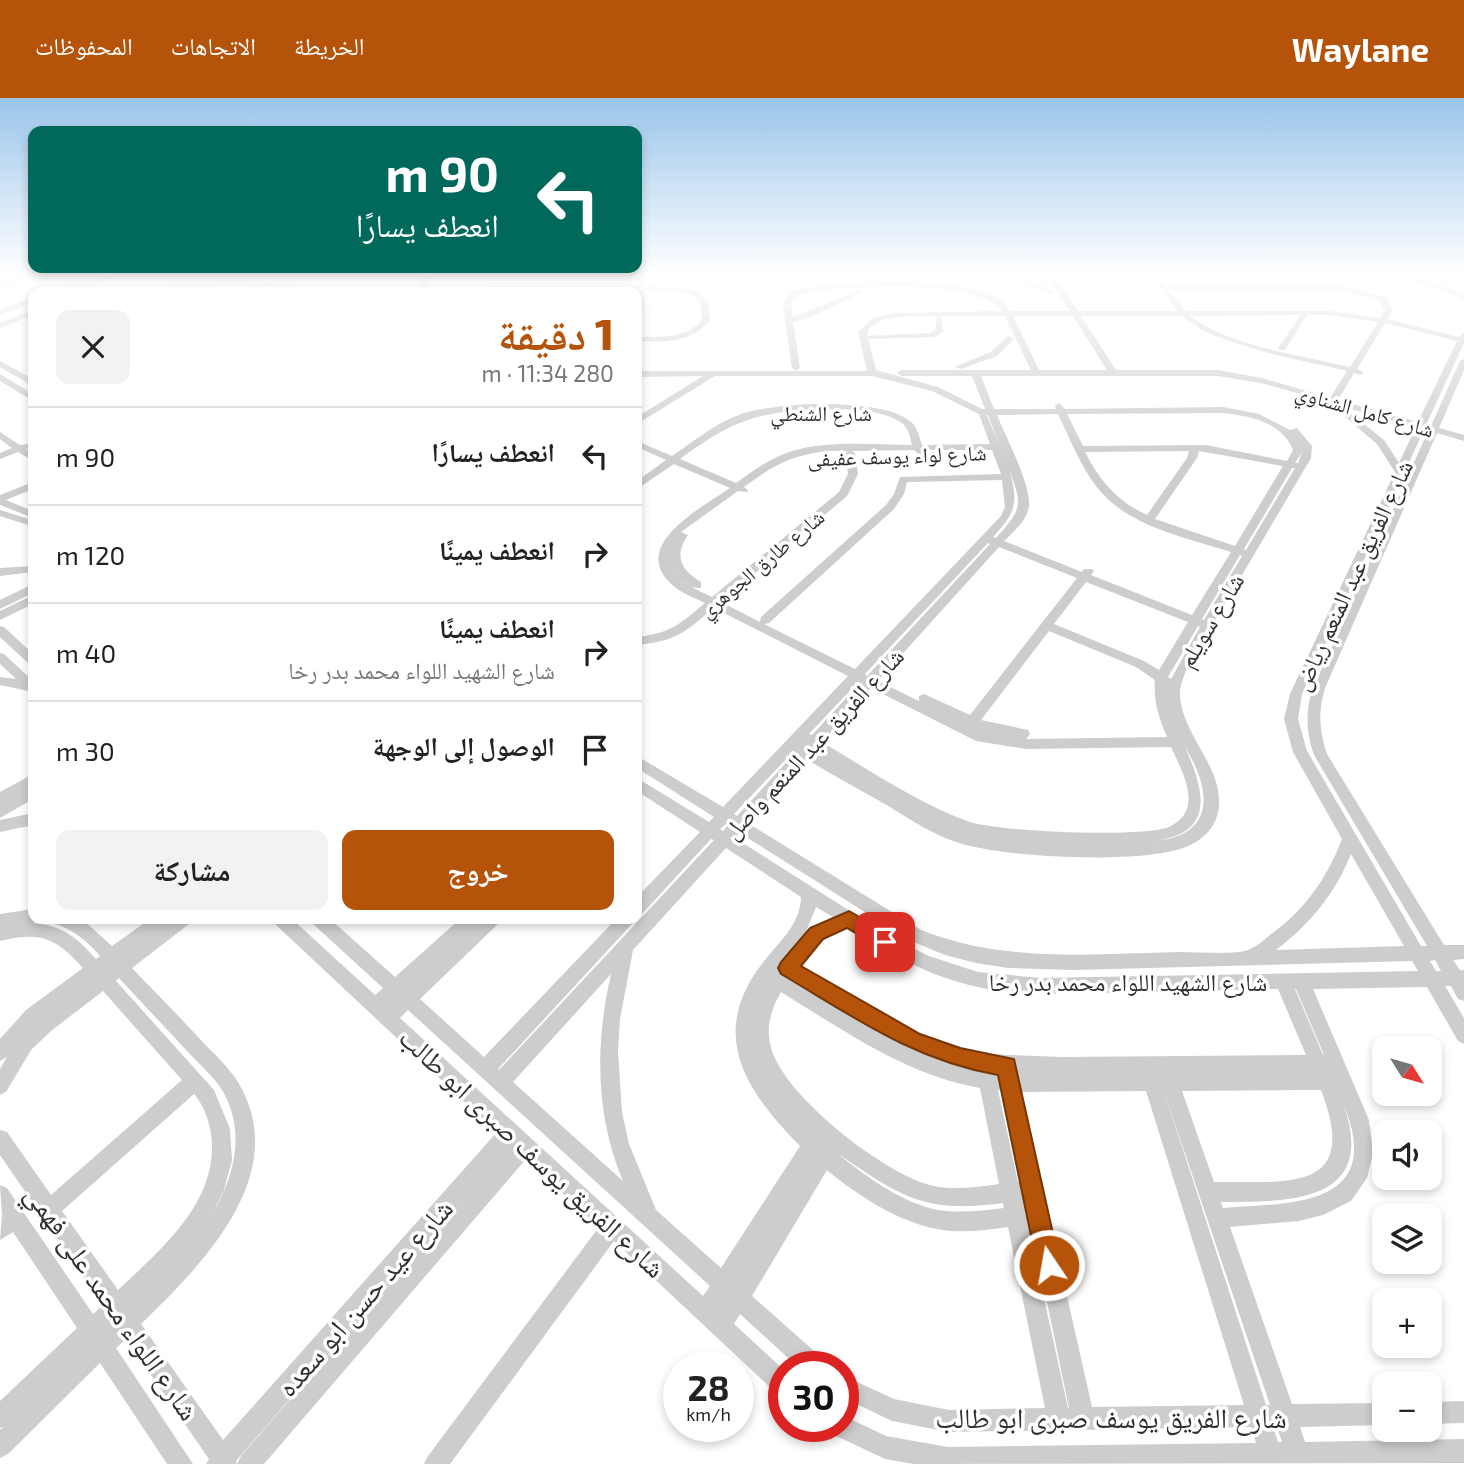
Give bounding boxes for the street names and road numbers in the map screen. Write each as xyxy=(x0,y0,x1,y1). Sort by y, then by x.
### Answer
street label: شارع كامل الشناوي xyxy=(1291,378,1437,447)
street label: شارع الشنطي xyxy=(770,400,872,430)
street label: شارع لواء يوسف عفيفى xyxy=(807,439,987,473)
street label: شارع الفريق عبد المنعم رياض xyxy=(1286,455,1421,696)
street label: شارع طارق الجوهري xyxy=(693,503,832,627)
street label: شارع سويلم xyxy=(1171,568,1252,674)
street label: شارع الفريق عبد المنعم واصل xyxy=(717,641,911,847)
street label: شارع الشهيد اللواء محمد بدر رخا xyxy=(989,967,1267,998)
street label: شارع الفريق يوسف صبرى ابو طالب xyxy=(392,1020,673,1286)
street label: شارع اللواء محمد على فهمي xyxy=(13,1178,207,1430)
street label: شارع عيد حسن ابو سعده xyxy=(269,1191,461,1404)
street label: شارع الفريق يوسف صبرى ابو طالب xyxy=(935,1400,1287,1436)

